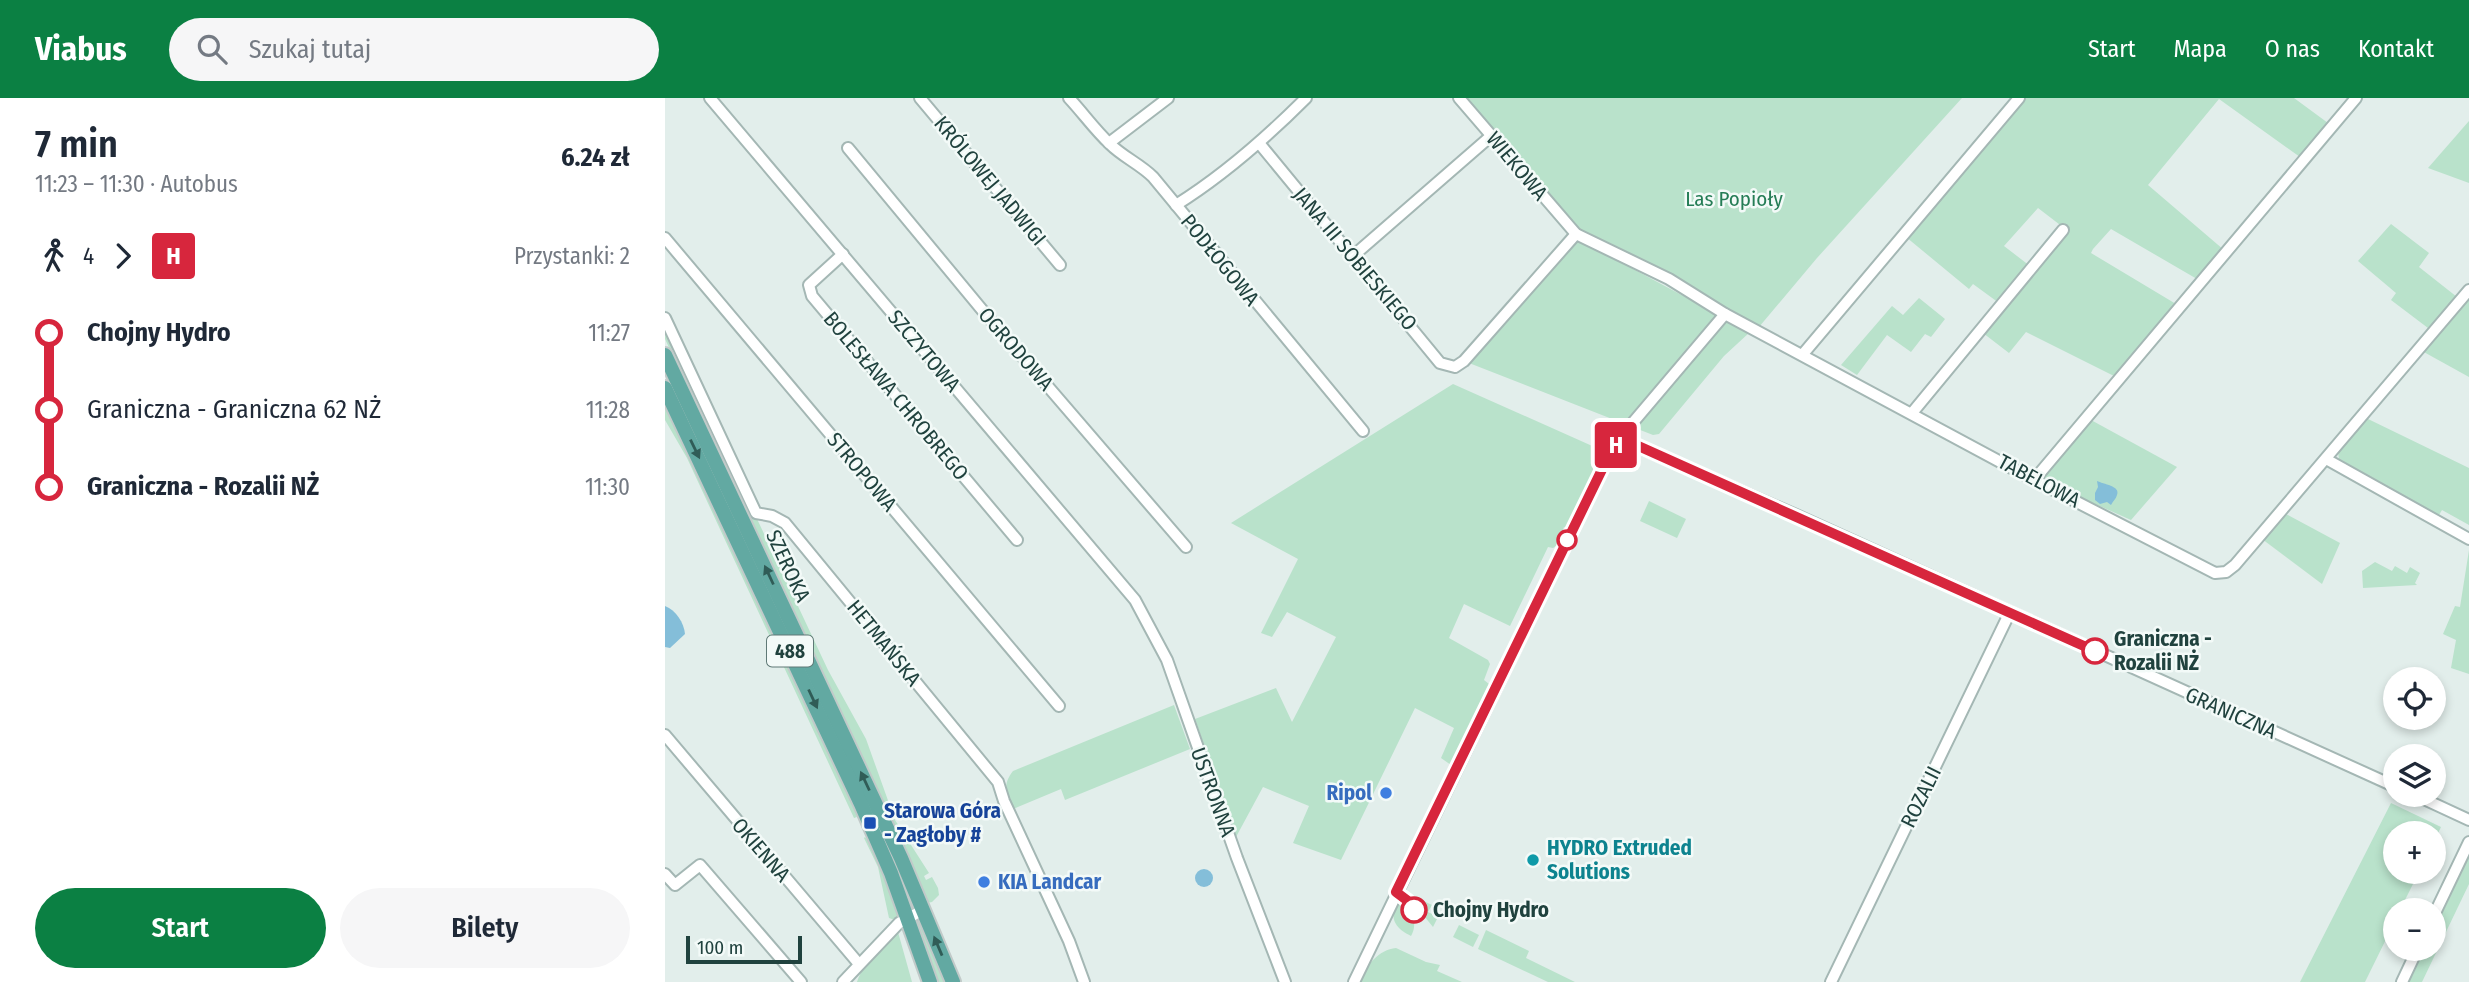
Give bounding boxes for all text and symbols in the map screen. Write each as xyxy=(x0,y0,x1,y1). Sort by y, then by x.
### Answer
search box xyxy=(169,18,659,81)
text: Viabus xyxy=(35,29,127,69)
icon: search xyxy=(193,30,231,68)
text: Szukaj tutaj xyxy=(249,34,371,65)
text: Start xyxy=(2088,35,2136,63)
text: Mapa xyxy=(2174,35,2227,63)
text: O nas xyxy=(2265,35,2320,63)
text: Kontakt xyxy=(2358,35,2434,63)
street label: KRÓLOWEJ JADWIGI xyxy=(928,111,1052,251)
text: 7 min xyxy=(35,121,118,167)
street label: WIEKOWA xyxy=(1481,126,1553,206)
text: 6.24 zł xyxy=(561,142,630,173)
text: 11:23 – 11:30 · Autobus xyxy=(35,170,238,198)
street label: JANA III SOBIESKIEGO xyxy=(1288,182,1422,336)
park label: Las Popioły xyxy=(1685,186,1783,212)
street label: PODŁOGOWA xyxy=(1175,209,1265,311)
icon: walk xyxy=(35,237,73,275)
icon: forward xyxy=(104,237,142,275)
text: 4 xyxy=(83,242,94,270)
text: H xyxy=(166,242,181,270)
text: Przystanki: 2 xyxy=(514,242,630,270)
street label: OGRODOWA xyxy=(973,302,1059,396)
street label: SZCZYTOWA xyxy=(882,305,966,397)
street label: BOLESŁAWA CHROBREGO xyxy=(818,306,974,486)
text: Chojny Hydro xyxy=(87,317,231,348)
text: 11:27 xyxy=(588,319,630,347)
text: Graniczna - Graniczna 62 NŻ xyxy=(87,394,381,425)
text: 11:28 xyxy=(586,396,630,424)
line badge: H xyxy=(1593,422,1639,468)
street label: STROPOWA xyxy=(821,427,903,517)
text: H xyxy=(1609,431,1623,459)
one-way arrow xyxy=(689,439,700,459)
street label: TABELOWA xyxy=(1993,449,2085,513)
text: Graniczna - Rozalii NŻ xyxy=(87,471,319,502)
text: 11:30 xyxy=(585,473,630,501)
street label: SZEROKA xyxy=(760,526,816,606)
unlabelled marker xyxy=(1557,530,1577,550)
one-way arrow xyxy=(763,565,774,585)
street label: HETMAŃSKA xyxy=(841,595,927,691)
place label: Graniczna - Rozalii NŻ xyxy=(2114,626,2212,676)
road number: 488 xyxy=(767,636,813,666)
marker: Graniczna - Rozalii NŻ xyxy=(2082,638,2108,664)
map controls xyxy=(2383,667,2446,961)
button: locate xyxy=(2383,667,2446,730)
street label: GRANICZNA xyxy=(2181,681,2281,745)
one-way arrow xyxy=(807,689,818,710)
street label: USTRONNA xyxy=(1185,744,1241,840)
button: layers xyxy=(2383,744,2446,807)
street label: ROZALII xyxy=(1895,762,1947,832)
one-way arrow xyxy=(859,771,871,791)
place label: Ripol xyxy=(1326,780,1372,806)
marker: Ripol xyxy=(1378,785,1394,801)
place label: Starowa Góra - Zagłoby # xyxy=(884,798,1001,848)
street label: OKIENNA xyxy=(726,813,796,887)
marker: Starowa Góra - Zagłoby # xyxy=(862,815,878,831)
button: + xyxy=(2383,821,2446,884)
place label: HYDRO Extruded Solutions xyxy=(1547,835,1692,885)
marker: HYDRO Extruded Solutions xyxy=(1525,852,1541,868)
place label: KIA Landcar xyxy=(998,869,1102,895)
marker: KIA Landcar xyxy=(976,874,992,890)
button: Start xyxy=(35,888,326,968)
button: Bilety xyxy=(340,888,630,968)
marker: Chojny Hydro xyxy=(1401,897,1427,923)
place label: Chojny Hydro xyxy=(1433,897,1549,923)
button: − xyxy=(2383,898,2446,961)
scale bar xyxy=(686,933,801,965)
one-way arrow xyxy=(933,935,944,956)
text: 100 m xyxy=(697,936,743,959)

